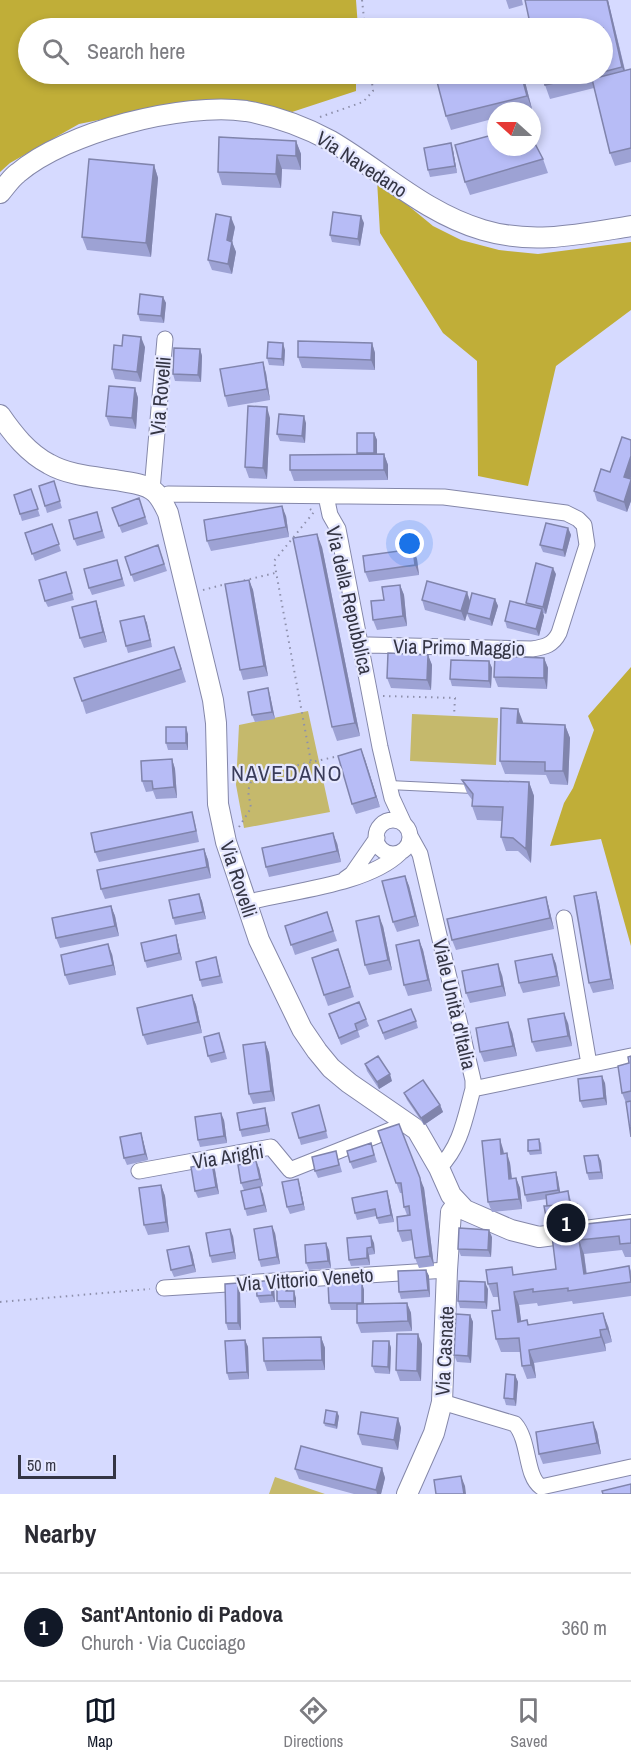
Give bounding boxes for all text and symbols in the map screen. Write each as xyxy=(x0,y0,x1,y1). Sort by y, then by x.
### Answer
search box xyxy=(18,18,613,84)
icon: search xyxy=(39,35,72,68)
text: Search here xyxy=(87,36,185,66)
north arrow xyxy=(487,102,541,156)
street label: Via Navedano xyxy=(311,124,413,204)
street label: Via Rovelli xyxy=(143,355,177,437)
street label: Via della Repubblica xyxy=(320,523,380,677)
your location xyxy=(395,529,424,558)
street label: Via Primo Maggio xyxy=(393,632,525,662)
district label: NAVEDANO xyxy=(231,758,343,788)
street label: Via Rovelli xyxy=(214,837,264,921)
street label: Viale Unità d'Italia xyxy=(427,936,483,1072)
street label: Via Arighi xyxy=(190,1137,266,1175)
pin: 1 xyxy=(546,1200,586,1246)
street label: Via Vittorio Veneto xyxy=(236,1261,374,1297)
street label: Via Casnate xyxy=(428,1305,460,1397)
scale bar xyxy=(18,1452,116,1480)
text: 50 m xyxy=(27,1454,56,1476)
text: Nearby xyxy=(24,1516,96,1551)
text: Sant'Antonio di Padova xyxy=(81,1599,283,1629)
text: 1 xyxy=(39,1614,48,1641)
text: 360 m xyxy=(561,1614,607,1641)
text: Church · Via Cucciago xyxy=(81,1629,246,1656)
tab: Map xyxy=(84,1694,117,1752)
tab: Directions xyxy=(284,1694,343,1752)
tab: Saved xyxy=(510,1694,548,1752)

